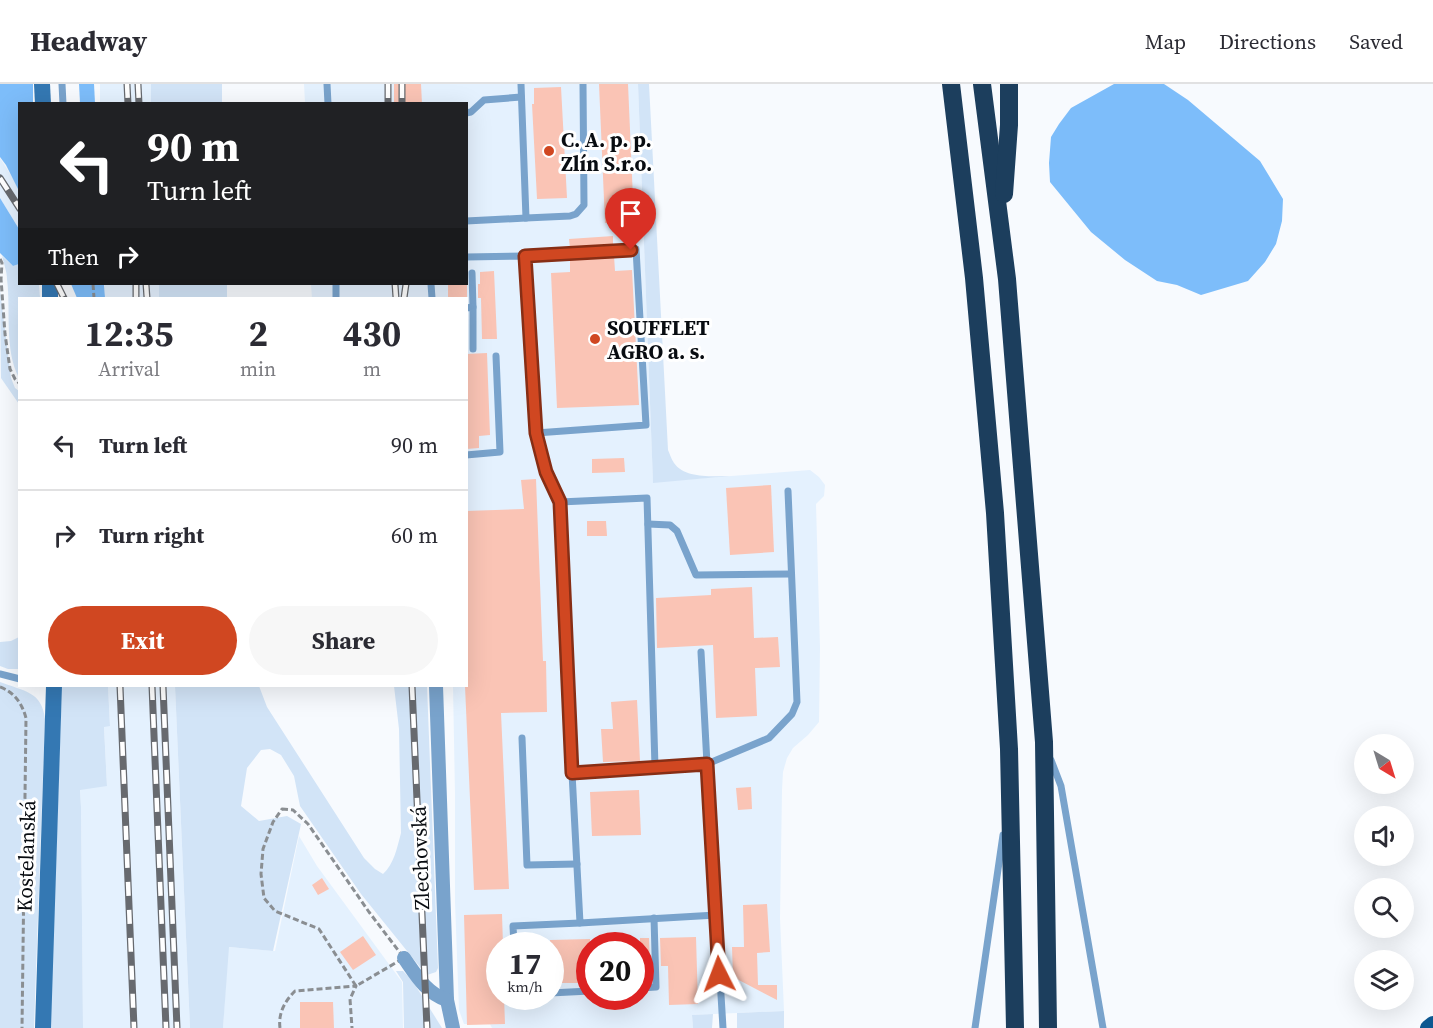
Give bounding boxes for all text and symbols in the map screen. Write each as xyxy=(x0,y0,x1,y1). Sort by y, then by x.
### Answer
text: Headway xyxy=(30,22,147,60)
text: Map xyxy=(1145,27,1186,56)
text: Directions xyxy=(1219,27,1316,56)
text: Saved xyxy=(1349,27,1403,56)
text: 90 m xyxy=(147,117,240,175)
place label: C. A. p. p. Zlín S.r.o. xyxy=(561,125,652,178)
icon: left xyxy=(48,126,126,204)
marker: C. A. p. p. Zlín S.r.o. xyxy=(542,144,556,158)
text: Turn left xyxy=(147,172,251,209)
pin xyxy=(605,188,656,250)
icon: arrive xyxy=(614,197,647,230)
icon: right xyxy=(111,240,144,273)
text: Then xyxy=(48,242,99,272)
text: 12:35 xyxy=(85,309,173,358)
text: 2 xyxy=(248,309,268,358)
text: 430 xyxy=(343,309,401,358)
place label: SOUFFLET AGRO a. s. xyxy=(607,313,710,366)
marker: SOUFFLET AGRO a. s. xyxy=(588,332,602,346)
text: Arrival xyxy=(98,355,160,383)
text: min xyxy=(240,355,276,383)
text: m xyxy=(363,355,381,383)
icon: left xyxy=(48,429,81,462)
text: Turn left xyxy=(99,430,187,460)
text: 90 m xyxy=(391,430,438,460)
icon: right xyxy=(48,519,81,552)
text: Turn right xyxy=(99,520,204,550)
text: 60 m xyxy=(391,520,438,550)
button: Exit xyxy=(48,606,237,675)
button: Share xyxy=(249,606,438,675)
north arrow xyxy=(1354,734,1414,794)
map controls xyxy=(1354,734,1414,1010)
street label: Kostelanská xyxy=(10,799,42,912)
street label: Zlechovská xyxy=(404,805,436,911)
button: sound xyxy=(1354,806,1414,866)
button: search xyxy=(1354,878,1414,938)
speed limit sign: 20 xyxy=(576,932,654,1010)
position arrow xyxy=(687,942,751,1006)
text: 17 xyxy=(509,943,541,984)
button: layers xyxy=(1354,950,1414,1010)
text: km/h xyxy=(507,976,543,997)

